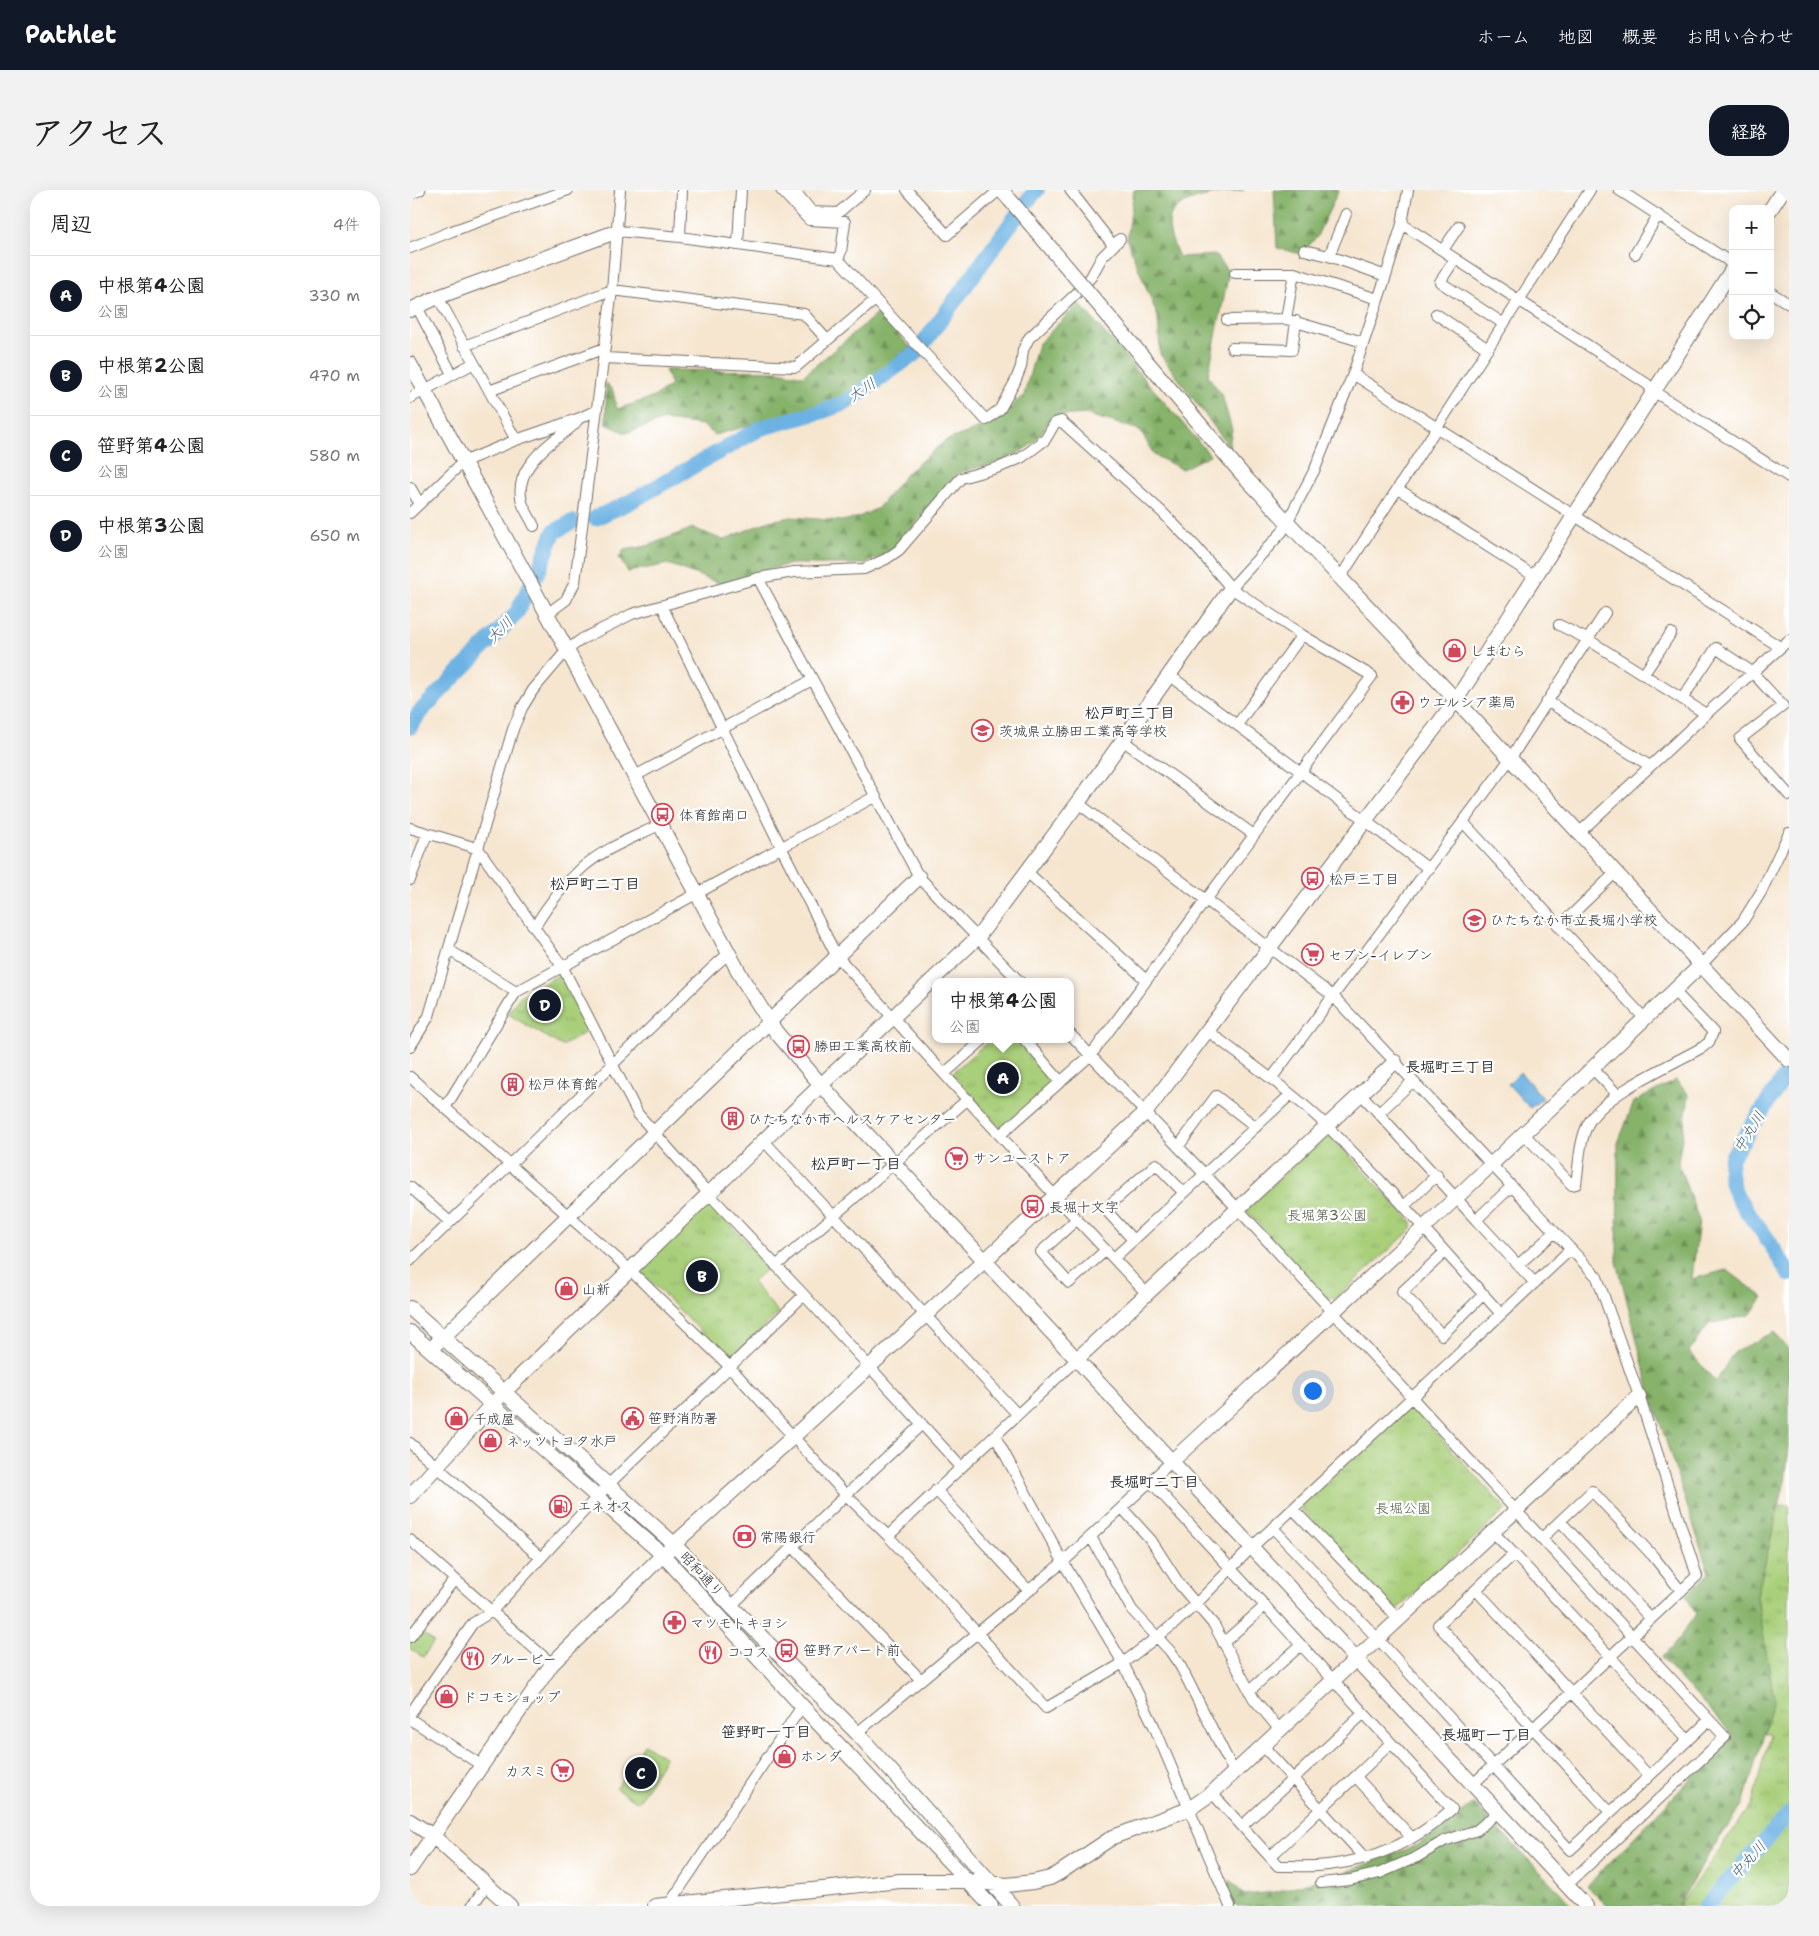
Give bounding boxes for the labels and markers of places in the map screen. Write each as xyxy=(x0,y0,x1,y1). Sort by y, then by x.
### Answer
shop icon: しまむら xyxy=(1442,639,1466,663)
place label: しまむら xyxy=(1470,642,1526,660)
pharmacy icon: ウエルシア薬局 xyxy=(1390,690,1414,714)
place label: ウエルシア薬局 xyxy=(1418,693,1516,711)
school or university icon: 茨城県立勝田工業高等学校 xyxy=(971,719,995,743)
place label: 茨城県立勝田工業高等学校 xyxy=(999,722,1167,740)
bus stop icon: 体育館南口 xyxy=(651,803,675,827)
place label: 体育館南口 xyxy=(679,806,749,824)
bus stop icon: 松戸三丁目 xyxy=(1301,867,1325,891)
place label: 松戸三丁目 xyxy=(1329,870,1399,888)
school or university icon: ひたちなか市立長堀小学校 xyxy=(1462,908,1486,932)
place label: ひたちなか市立長堀小学校 xyxy=(1490,911,1657,929)
supermarket icon: セブン-イレブン xyxy=(1300,943,1324,967)
place label: セブン-イレブン xyxy=(1328,946,1433,964)
pin: D xyxy=(529,986,561,1024)
bus stop icon: 勝田工業高校前 xyxy=(786,1034,810,1058)
place label: 勝田工業高校前 xyxy=(814,1037,912,1055)
pin: A xyxy=(987,1059,1019,1097)
building icon: 松戸体育館 xyxy=(500,1072,524,1096)
place label: 松戸体育館 xyxy=(528,1075,598,1093)
building icon: ひたちなか市ヘルスケアセンター xyxy=(720,1107,744,1131)
place label: ひたちなか市ヘルスケアセンター xyxy=(748,1110,957,1128)
supermarket icon: サンユーストア xyxy=(945,1146,969,1170)
place label: サンユーストア xyxy=(973,1149,1071,1167)
bus stop icon: 長堀十文字 xyxy=(1021,1195,1045,1219)
place label: 長堀十文字 xyxy=(1049,1198,1119,1216)
pin: B xyxy=(686,1257,718,1295)
shop icon: 山新 xyxy=(554,1277,578,1301)
place label: 山新 xyxy=(582,1280,610,1298)
public building icon: 笹野消防署 xyxy=(620,1406,644,1430)
shop icon: 千成屋 xyxy=(445,1407,469,1431)
place label: 笹野消防署 xyxy=(648,1409,718,1427)
place label: 千成屋 xyxy=(473,1410,515,1428)
shop icon: ネッツトヨタ水戸 xyxy=(478,1429,502,1453)
place label: ネッツトヨタ水戸 xyxy=(506,1432,617,1450)
fuel station icon: エネオス xyxy=(549,1494,573,1518)
place label: エネオス xyxy=(577,1497,632,1515)
bank icon: 常陽銀行 xyxy=(732,1525,756,1549)
place label: 常陽銀行 xyxy=(760,1528,816,1546)
pharmacy icon: マツモトキヨシ xyxy=(662,1611,686,1635)
place label: マツモトキヨシ xyxy=(690,1614,788,1632)
bus stop icon: 笹野アパート前 xyxy=(775,1638,799,1662)
restaurant icon: ココス xyxy=(699,1640,723,1664)
place label: 笹野アパート前 xyxy=(803,1641,900,1659)
place label: ココス xyxy=(727,1643,769,1661)
restaurant icon: グルービー xyxy=(460,1647,484,1671)
place label: グルービー xyxy=(488,1650,557,1668)
shop icon: ドコモショップ xyxy=(435,1685,459,1709)
place label: ドコモショップ xyxy=(463,1688,560,1706)
shop icon: ホンダ xyxy=(772,1744,796,1768)
place label: ホンダ xyxy=(800,1747,841,1765)
pin: C xyxy=(625,1754,657,1792)
supermarket icon: カスミ xyxy=(551,1759,575,1783)
place label: カスミ xyxy=(505,1762,547,1780)

